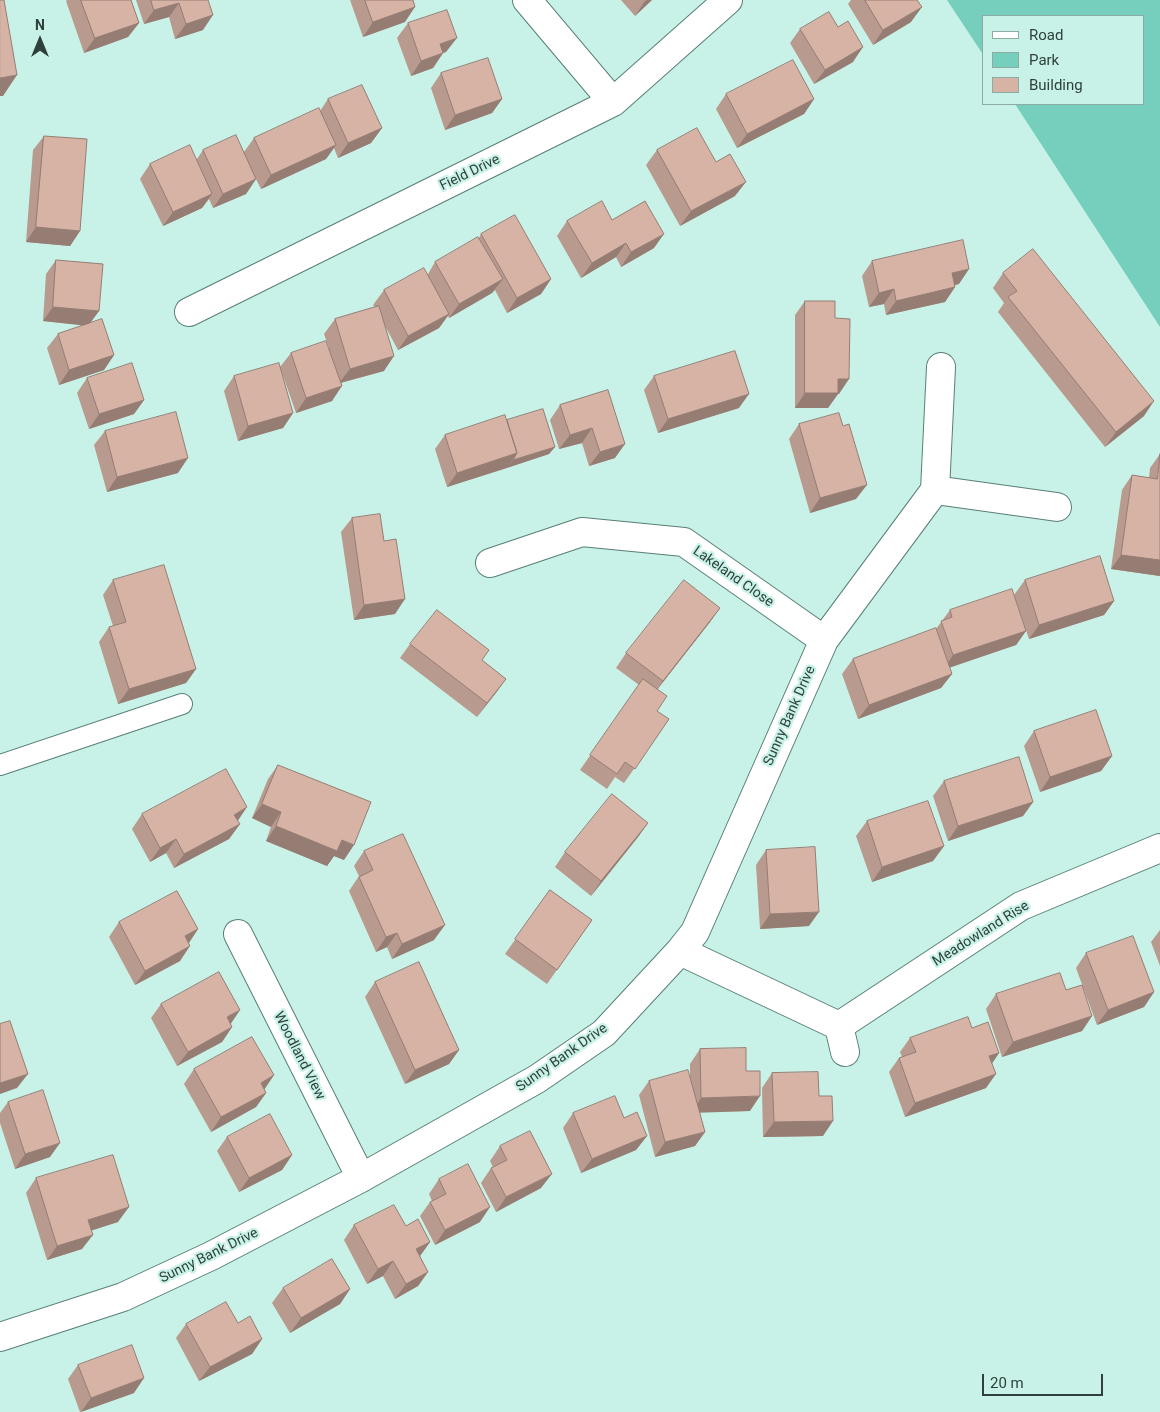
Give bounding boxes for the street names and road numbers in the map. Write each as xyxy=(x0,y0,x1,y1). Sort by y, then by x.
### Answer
street label: Field Drive xyxy=(437,151,503,195)
street label: Lakeland Close xyxy=(689,543,777,611)
street label: Sunny Bank Drive xyxy=(760,663,820,769)
street label: Meadowland Rise xyxy=(930,898,1032,970)
street label: Woodland View xyxy=(270,1009,328,1103)
street label: Sunny Bank Drive xyxy=(513,1020,611,1096)
street label: Sunny Bank Drive xyxy=(157,1225,261,1287)

